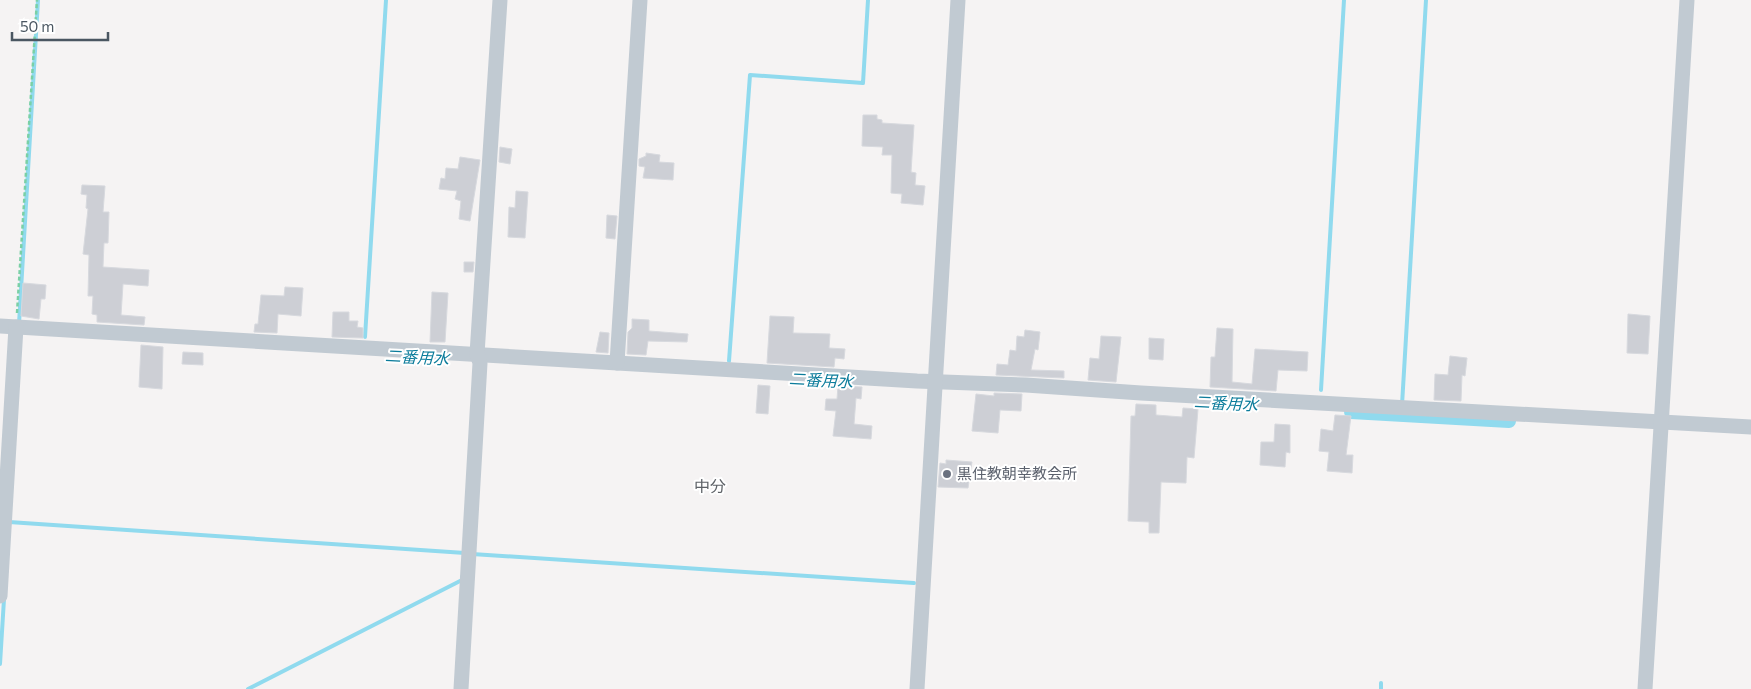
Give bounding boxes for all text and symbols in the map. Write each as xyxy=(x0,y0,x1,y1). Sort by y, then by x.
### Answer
scale bar xyxy=(12,10,109,42)
text: 50 m xyxy=(20,17,54,35)
water label: 二番用水 xyxy=(385,345,451,368)
water label: 二番用水 xyxy=(789,368,855,391)
water label: 二番用水 xyxy=(1194,391,1260,414)
place label: 黒住教朝幸教会所 xyxy=(957,464,1077,482)
marker: 黒住教朝幸教会所 xyxy=(941,468,953,480)
district label: 中分 xyxy=(694,476,726,495)

